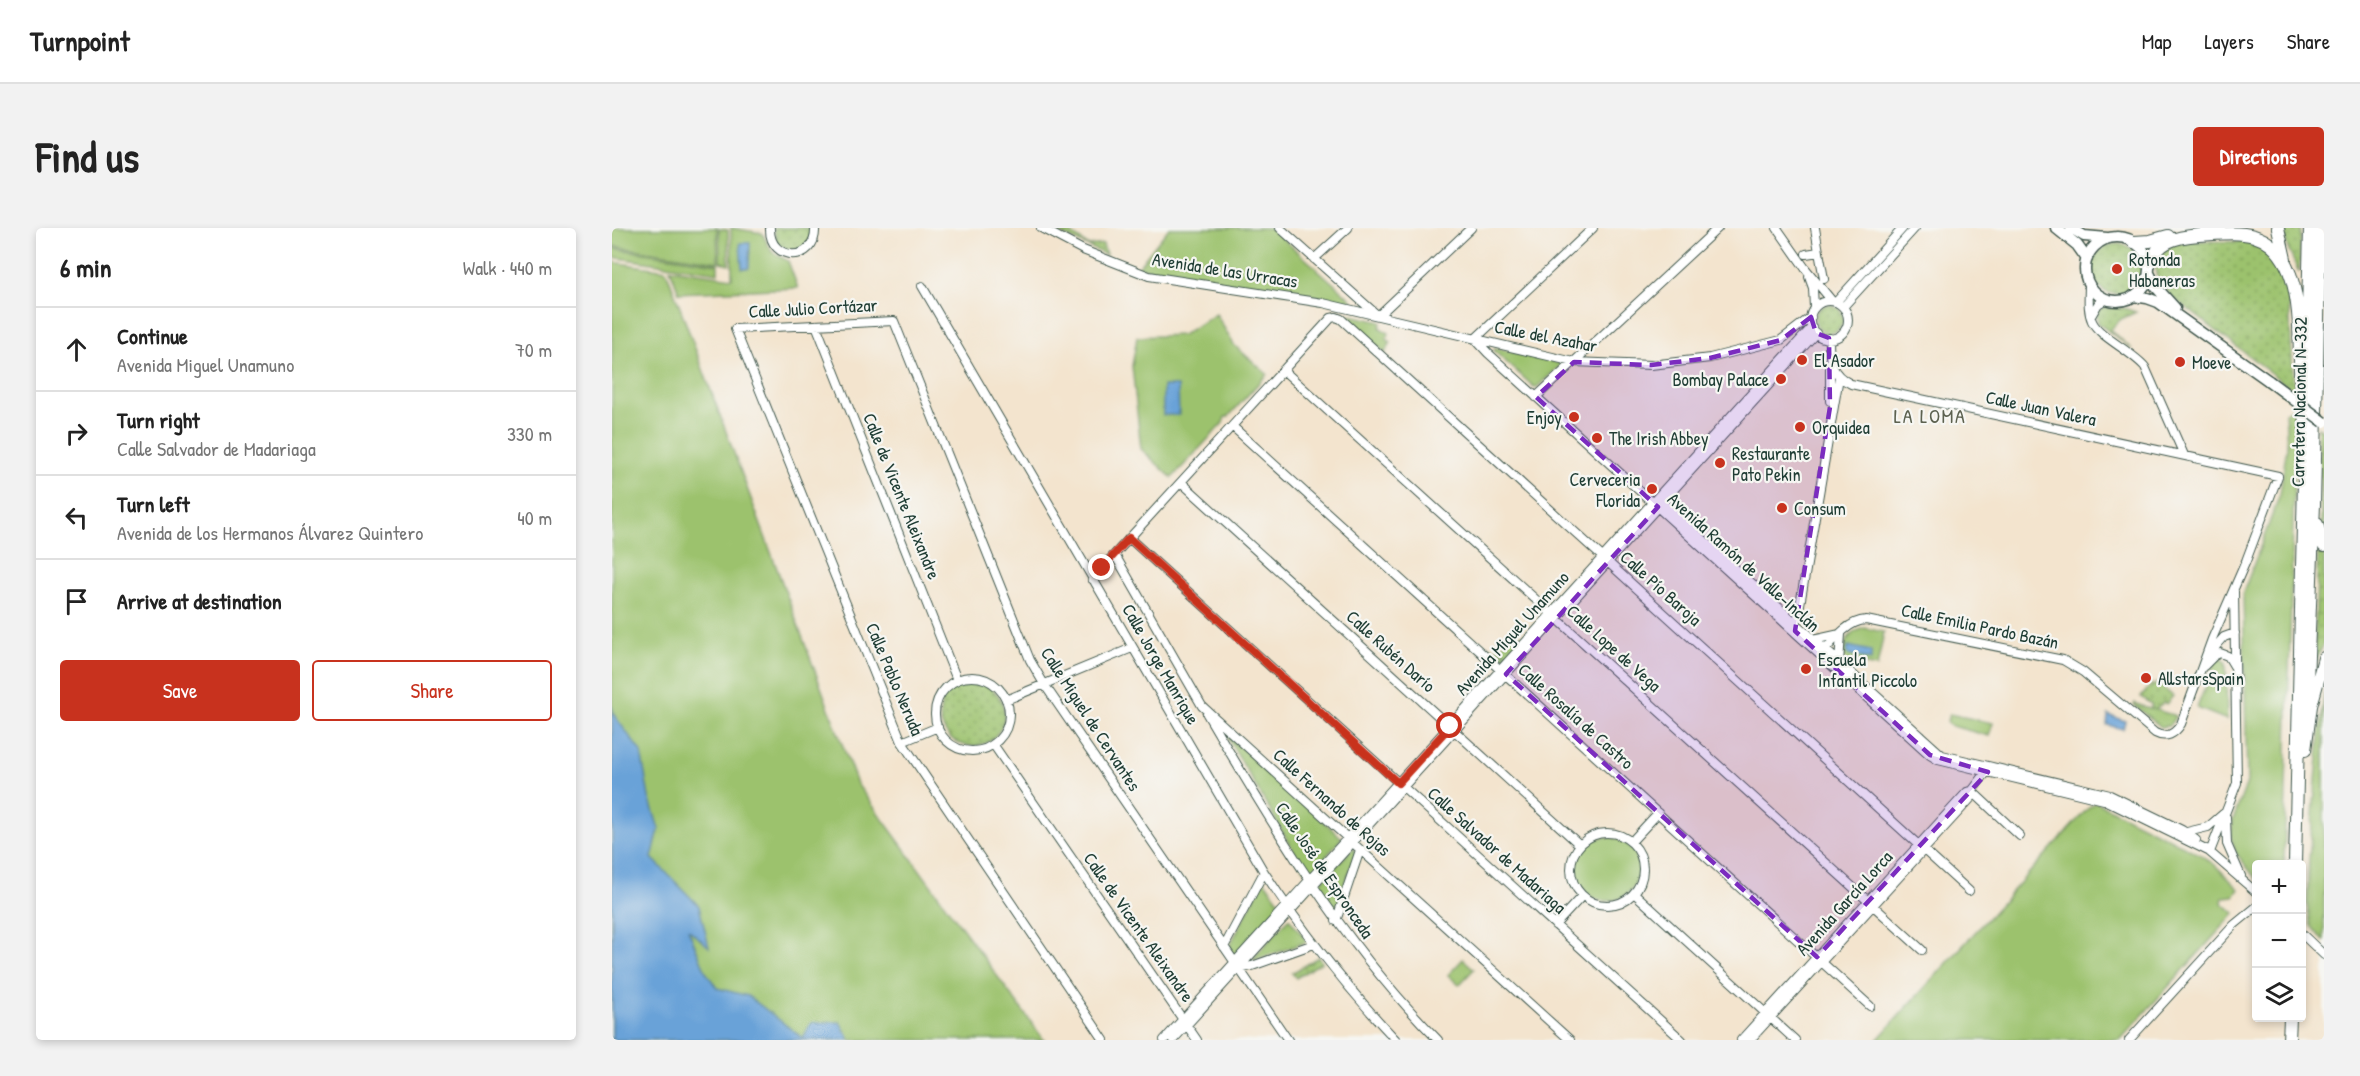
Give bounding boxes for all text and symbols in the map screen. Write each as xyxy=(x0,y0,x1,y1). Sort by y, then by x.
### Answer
text: Turnpoint xyxy=(30,22,130,60)
text: Map xyxy=(2142,27,2171,56)
text: Layers xyxy=(2204,27,2254,56)
text: Share xyxy=(2287,27,2330,56)
button: Directions xyxy=(2193,127,2324,186)
text: Find us xyxy=(36,128,139,185)
street label: Avenida de las Urracas xyxy=(1151,246,1299,294)
place label: Rotonda Habaneras xyxy=(2129,247,2195,293)
text: 6 min xyxy=(60,250,112,285)
text: Walk · 440 m xyxy=(463,254,552,281)
marker: Rotonda Habaneras xyxy=(2110,262,2124,276)
street label: Calle Julio Cortázar xyxy=(748,292,878,324)
street label: Calle del Azahar xyxy=(1492,314,1600,358)
street label: Carretera Nacional N-332 xyxy=(2285,316,2313,487)
text: Continue xyxy=(117,321,188,351)
icon: ahead xyxy=(60,333,93,366)
text: 70 m xyxy=(515,336,552,363)
place label: El Asador xyxy=(1814,348,1875,373)
place label: Moeve xyxy=(2192,350,2232,375)
text: Avenida Miguel Unamuno xyxy=(117,351,294,378)
marker: El Asador xyxy=(1795,353,1809,367)
marker: Moeve xyxy=(2173,355,2187,369)
place label: Bombay Palace xyxy=(1672,367,1769,392)
marker: Bombay Palace xyxy=(1774,372,1788,386)
street label: Calle Juan Valera xyxy=(1983,384,2099,432)
district label: LA LOMA xyxy=(1894,402,1966,429)
text: Turn right xyxy=(117,405,200,435)
place label: Enjoy xyxy=(1527,405,1562,430)
street label: Calle de Vicente Aleixandre xyxy=(857,409,947,583)
marker: Enjoy xyxy=(1567,410,1581,424)
place label: Orquidea xyxy=(1812,415,1870,440)
icon: right xyxy=(60,417,93,450)
text: 330 m xyxy=(507,420,552,447)
marker: Orquidea xyxy=(1793,420,1807,434)
place label: The Irish Abbey xyxy=(1609,426,1709,451)
marker: The Irish Abbey xyxy=(1590,431,1604,445)
text: Calle Salvador de Madariaga xyxy=(117,435,316,462)
place label: Restaurante Pato Pekin xyxy=(1732,441,1810,487)
marker: Restaurante Pato Pekin xyxy=(1713,456,1727,470)
place label: Cerveceria Florida xyxy=(1570,467,1640,513)
marker: Cerveceria Florida xyxy=(1645,482,1659,496)
street label: Avenida Ramón de Valle-Inclán xyxy=(1662,487,1826,637)
text: Turn left xyxy=(117,489,190,519)
place label: Consum xyxy=(1794,496,1846,521)
icon: left xyxy=(60,501,93,534)
marker: Consum xyxy=(1775,501,1789,515)
text: 40 m xyxy=(517,504,552,531)
text: Avenida de los Hermanos Álvarez Quintero xyxy=(117,519,423,546)
street label: Calle Pío Baroja xyxy=(1615,545,1707,631)
route end xyxy=(1088,554,1114,580)
street label: Avenida Miguel Unamuno xyxy=(1449,565,1575,701)
icon: arrive xyxy=(60,585,93,618)
text: Arrive at destination xyxy=(117,586,282,616)
street label: Calle Emilia Pardo Bazán xyxy=(1899,597,2061,655)
street label: Calle Jorge Manrique xyxy=(1116,599,1206,729)
street label: Calle Lope de Vega xyxy=(1561,599,1667,697)
street label: Calle Rubén Darío xyxy=(1341,604,1441,698)
street label: Calle Pablo Neruda xyxy=(860,619,930,739)
street label: Calle Miguel de Cervantes xyxy=(1035,642,1147,796)
place label: Escuela Infantil Piccolo xyxy=(1818,647,1917,693)
street label: Calle Rosalía de Castro xyxy=(1513,657,1639,775)
button: Save xyxy=(60,660,300,721)
button: Share xyxy=(312,660,552,721)
marker: Escuela Infantil Piccolo xyxy=(1799,662,1813,676)
place label: AllstarsSpain xyxy=(2158,666,2244,691)
marker: AllstarsSpain xyxy=(2139,671,2153,685)
route start xyxy=(1436,712,1462,738)
street label: Calle Fernando de Rojas xyxy=(1268,742,1396,862)
street label: Calle Salvador de Madariaga xyxy=(1422,781,1572,919)
street label: Calle José de Espronceda xyxy=(1270,797,1380,943)
street label: Avenida García Lorca xyxy=(1790,845,1898,961)
street label: Calle de Vicente Aleixandre xyxy=(1078,847,1200,1007)
map controls xyxy=(2252,860,2306,1022)
button: + xyxy=(2252,860,2306,914)
button: − xyxy=(2252,914,2306,968)
button: layers xyxy=(2252,968,2306,1022)

